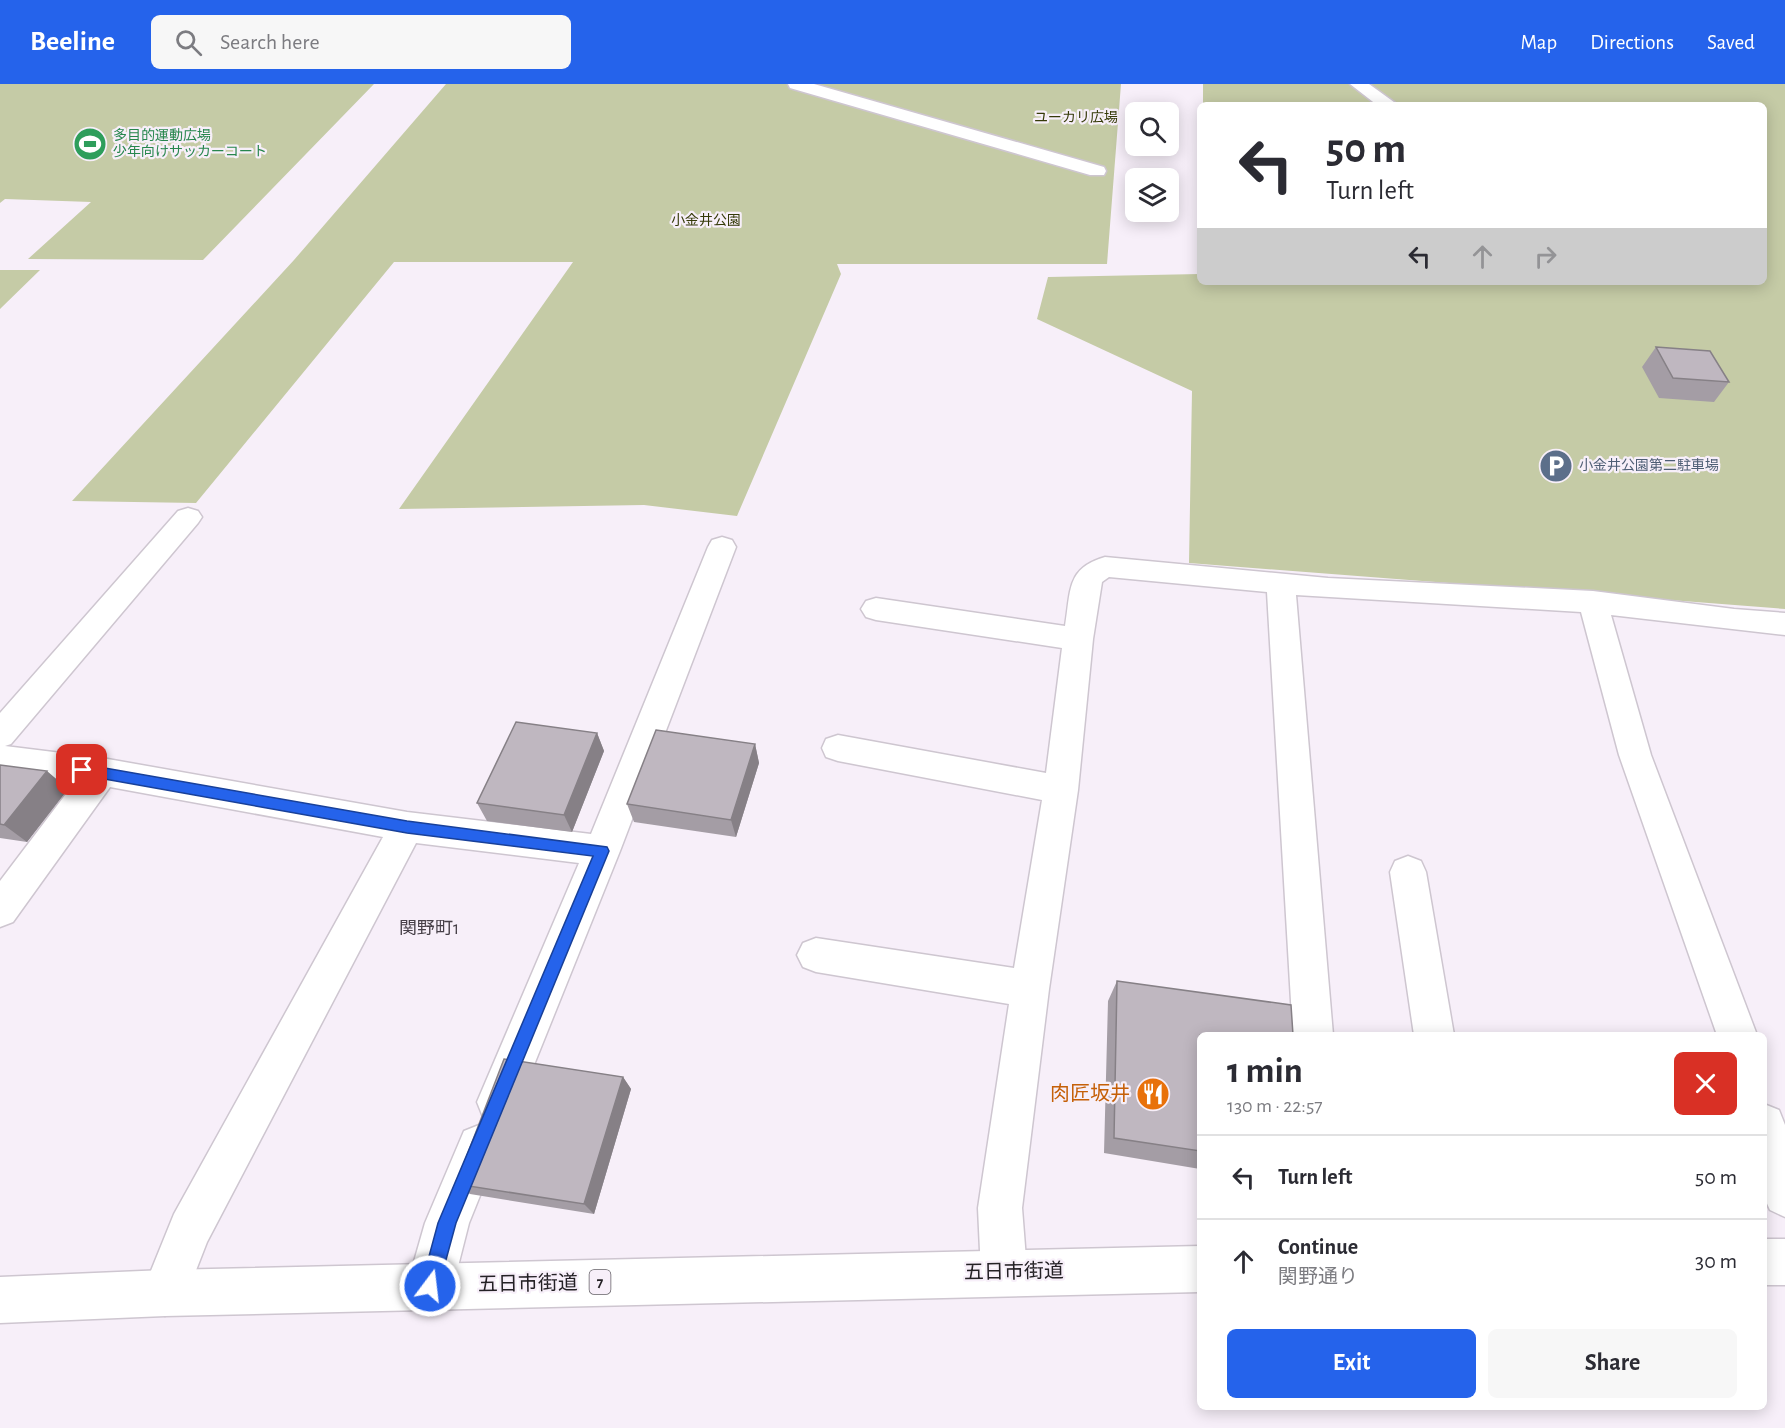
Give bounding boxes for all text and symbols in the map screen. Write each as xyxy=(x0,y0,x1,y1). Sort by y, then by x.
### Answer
search box xyxy=(151,15,571,69)
icon: search xyxy=(172,26,205,59)
text: Beeline xyxy=(30,28,115,56)
text: Search here xyxy=(220,31,320,53)
text: Map xyxy=(1521,32,1557,53)
text: Directions xyxy=(1590,32,1674,53)
text: Saved xyxy=(1707,32,1755,53)
map controls xyxy=(1125,102,1179,222)
button: search xyxy=(1125,102,1179,156)
park label: ユーカリ広場 xyxy=(1034,110,1118,125)
sports icon: 多目的運動広場 少年向けサッカーコート xyxy=(72,126,108,162)
icon: left xyxy=(1227,126,1305,204)
place label: 多目的運動広場 少年向けサッカーコート xyxy=(113,127,267,159)
text: 50 m xyxy=(1326,128,1406,170)
button: layers xyxy=(1125,168,1179,222)
text: Turn left xyxy=(1326,177,1414,204)
park label: 小金井公園 xyxy=(671,212,741,228)
icon: left xyxy=(1403,240,1436,273)
icon: ahead xyxy=(1466,240,1499,273)
icon: right xyxy=(1529,240,1562,273)
parking icon: 小金井公園第二駐車場 xyxy=(1538,448,1574,484)
place label: 小金井公園第二駐車場 xyxy=(1579,457,1719,473)
pin xyxy=(56,744,107,795)
icon: arrive xyxy=(65,753,98,786)
district label: 関野町1 xyxy=(399,919,459,938)
button: close xyxy=(1674,1052,1737,1115)
text: 1 min xyxy=(1227,1053,1303,1089)
restaurant icon: 肉匠坂井 xyxy=(1135,1076,1171,1112)
place label: 肉匠坂井 xyxy=(1050,1083,1130,1104)
text: 130 m · 22:57 xyxy=(1227,1096,1323,1116)
icon: left xyxy=(1227,1161,1260,1194)
text: Turn left xyxy=(1278,1166,1352,1188)
text: 50 m xyxy=(1695,1166,1737,1188)
text: Continue xyxy=(1278,1236,1358,1258)
icon: ahead xyxy=(1227,1245,1260,1278)
text: 30 m xyxy=(1695,1250,1737,1272)
position arrow xyxy=(398,1254,462,1318)
street label: 五日市街道 xyxy=(964,1260,1064,1283)
text: 関野通り xyxy=(1278,1267,1358,1287)
road number: 7 xyxy=(590,1270,610,1294)
street label: 五日市街道 xyxy=(478,1272,578,1295)
button: Exit xyxy=(1227,1329,1476,1398)
button: Share xyxy=(1488,1329,1737,1398)

